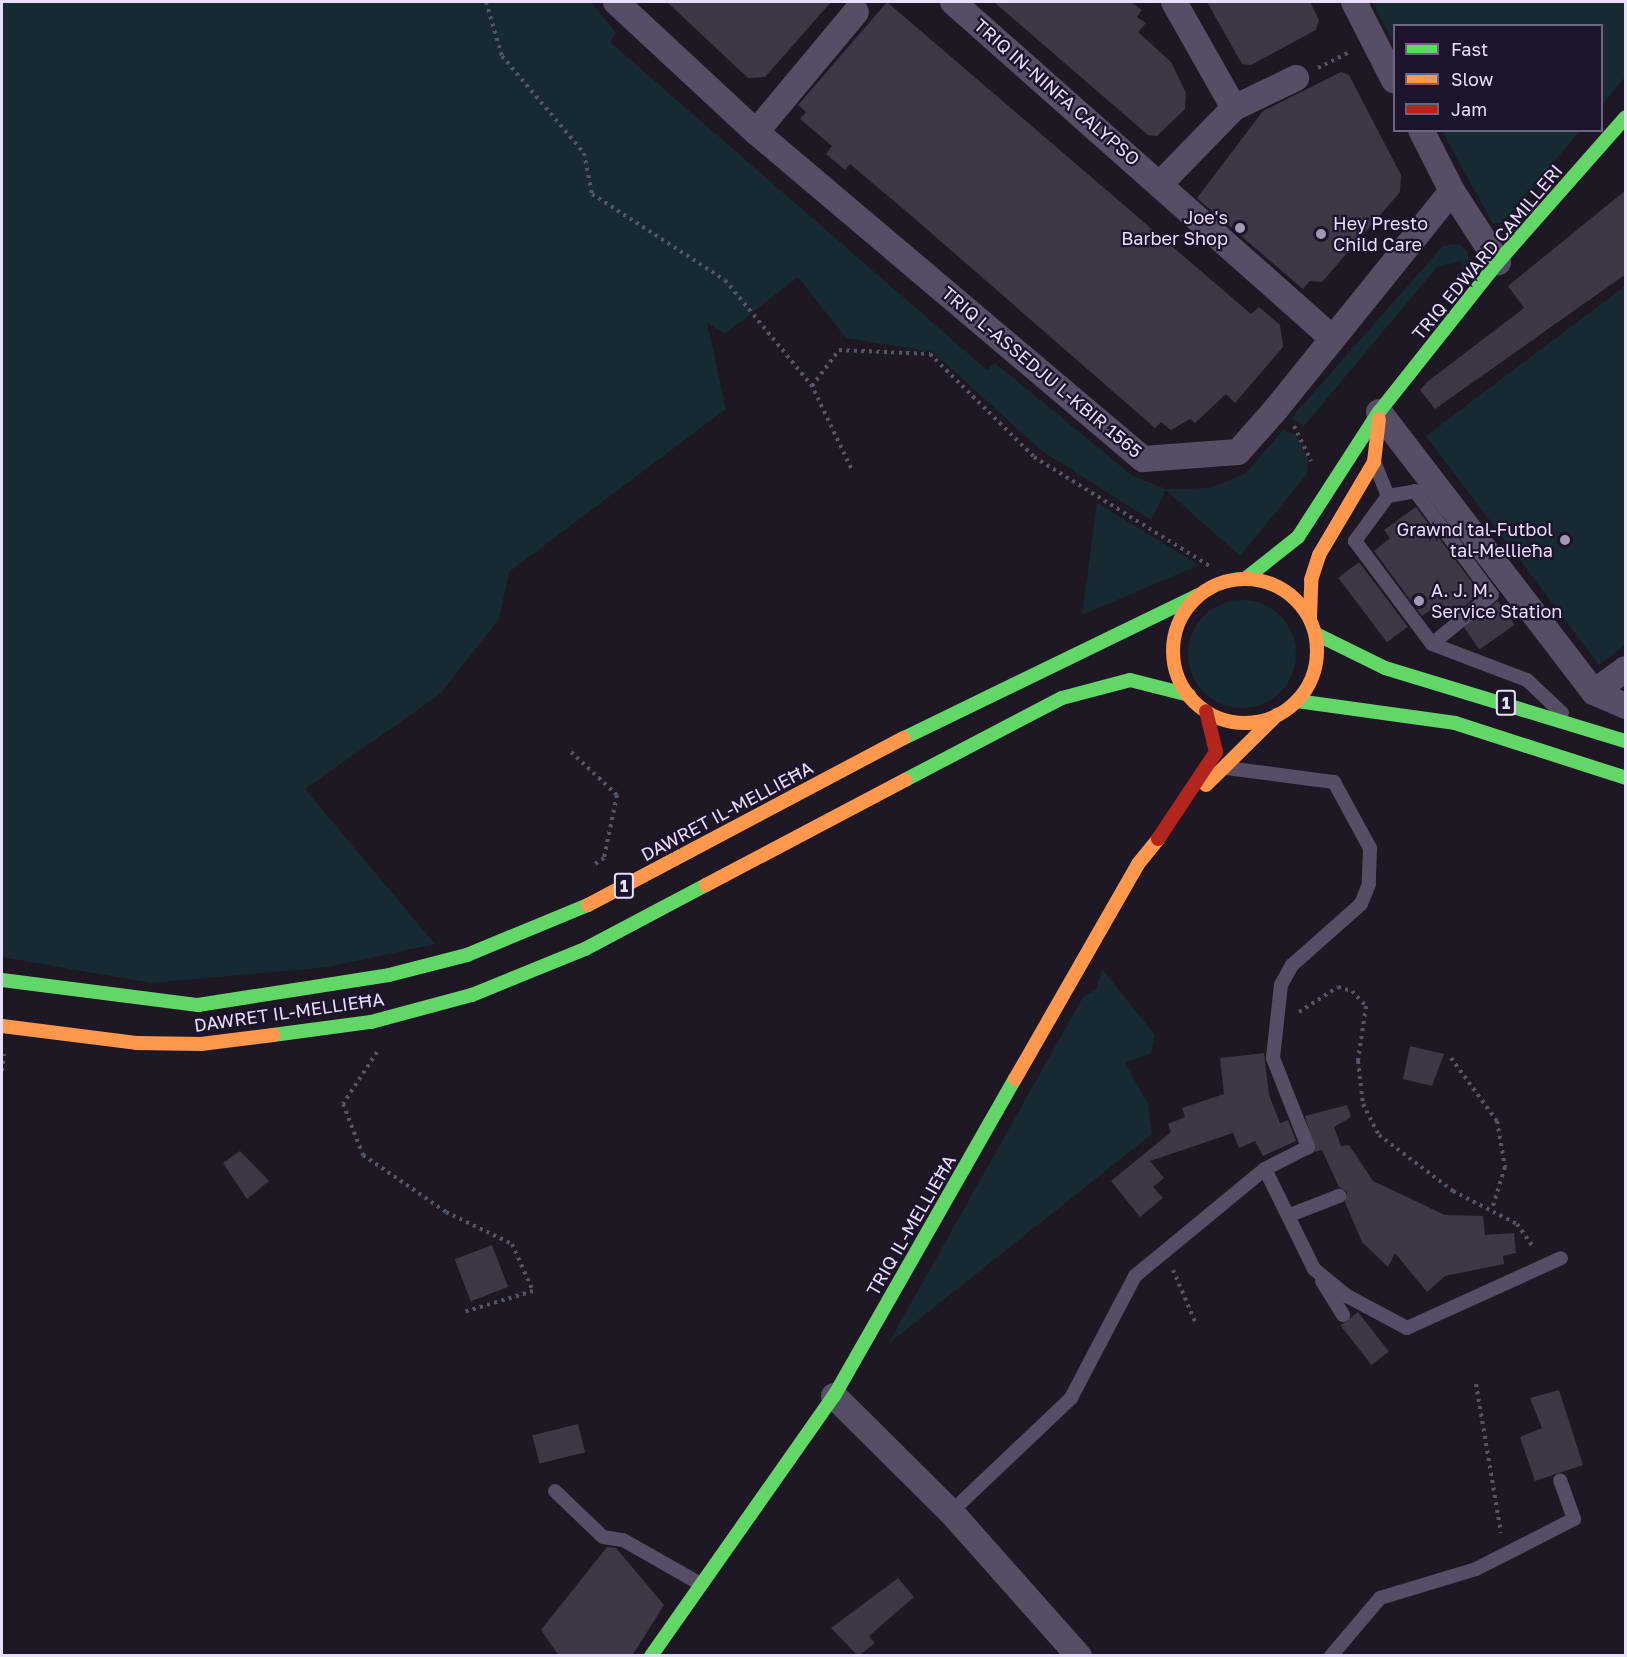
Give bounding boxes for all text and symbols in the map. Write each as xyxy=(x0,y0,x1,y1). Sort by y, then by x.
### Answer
street label: TRIQ IN-NINFA CALYPSO xyxy=(970,14,1144,170)
legend xyxy=(1393,24,1603,132)
text: Fast xyxy=(1451,38,1488,60)
text: Slow xyxy=(1451,68,1493,90)
text: Jam xyxy=(1451,98,1487,120)
street label: TRIQ EDWARD CAMILLERI xyxy=(1407,160,1567,344)
place label: Joe's Barber Shop xyxy=(1121,207,1228,250)
place label: Hey Presto Child Care xyxy=(1333,213,1428,256)
marker: Joe's Barber Shop xyxy=(1233,221,1247,235)
marker: Hey Presto Child Care xyxy=(1314,227,1328,241)
street label: TRIQ L-ASSEDJU L-KBIR 1565 xyxy=(938,282,1146,462)
place label: Grawnd tal-Futbol tal-Mellieħa xyxy=(1397,519,1553,562)
marker: Grawnd tal-Futbol tal-Mellieħa xyxy=(1558,533,1572,547)
place label: A. J. M. Service Station xyxy=(1431,580,1562,622)
marker: A. J. M. Service Station xyxy=(1412,594,1426,608)
road number: 1 xyxy=(1496,690,1516,716)
street label: DAWRET IL-MELLIEĦA xyxy=(637,756,817,866)
road number: 1 xyxy=(614,873,634,899)
street label: DAWRET IL-MELLIEĦA xyxy=(193,988,385,1036)
street label: TRIQ IL-MELLIEĦA xyxy=(862,1151,960,1299)

